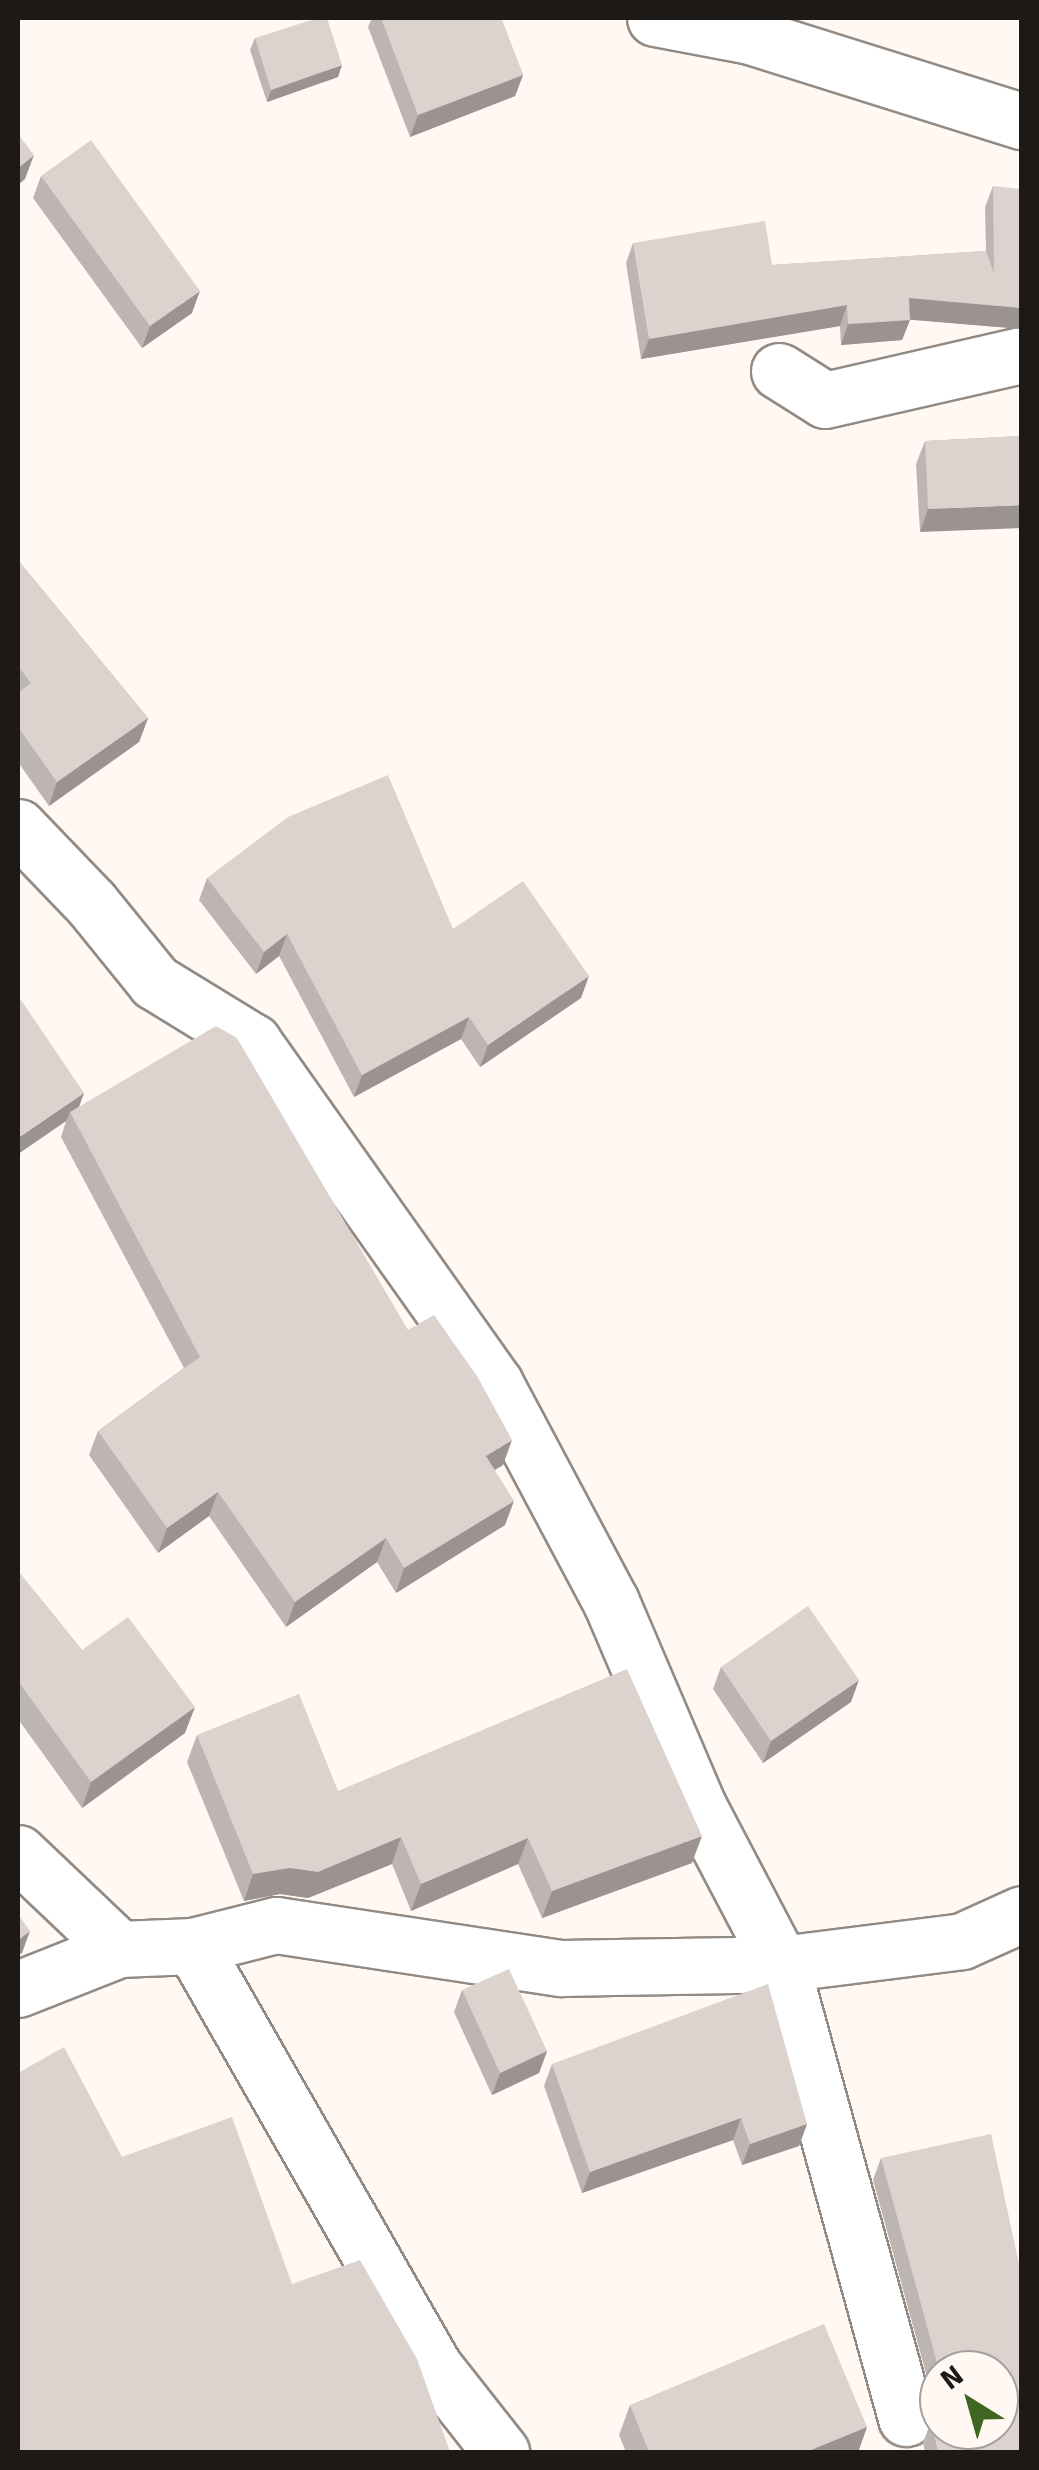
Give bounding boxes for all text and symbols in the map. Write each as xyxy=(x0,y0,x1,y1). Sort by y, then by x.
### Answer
north arrow xyxy=(919,2350,1019,2450)
text: N xyxy=(934,2358,970,2397)

